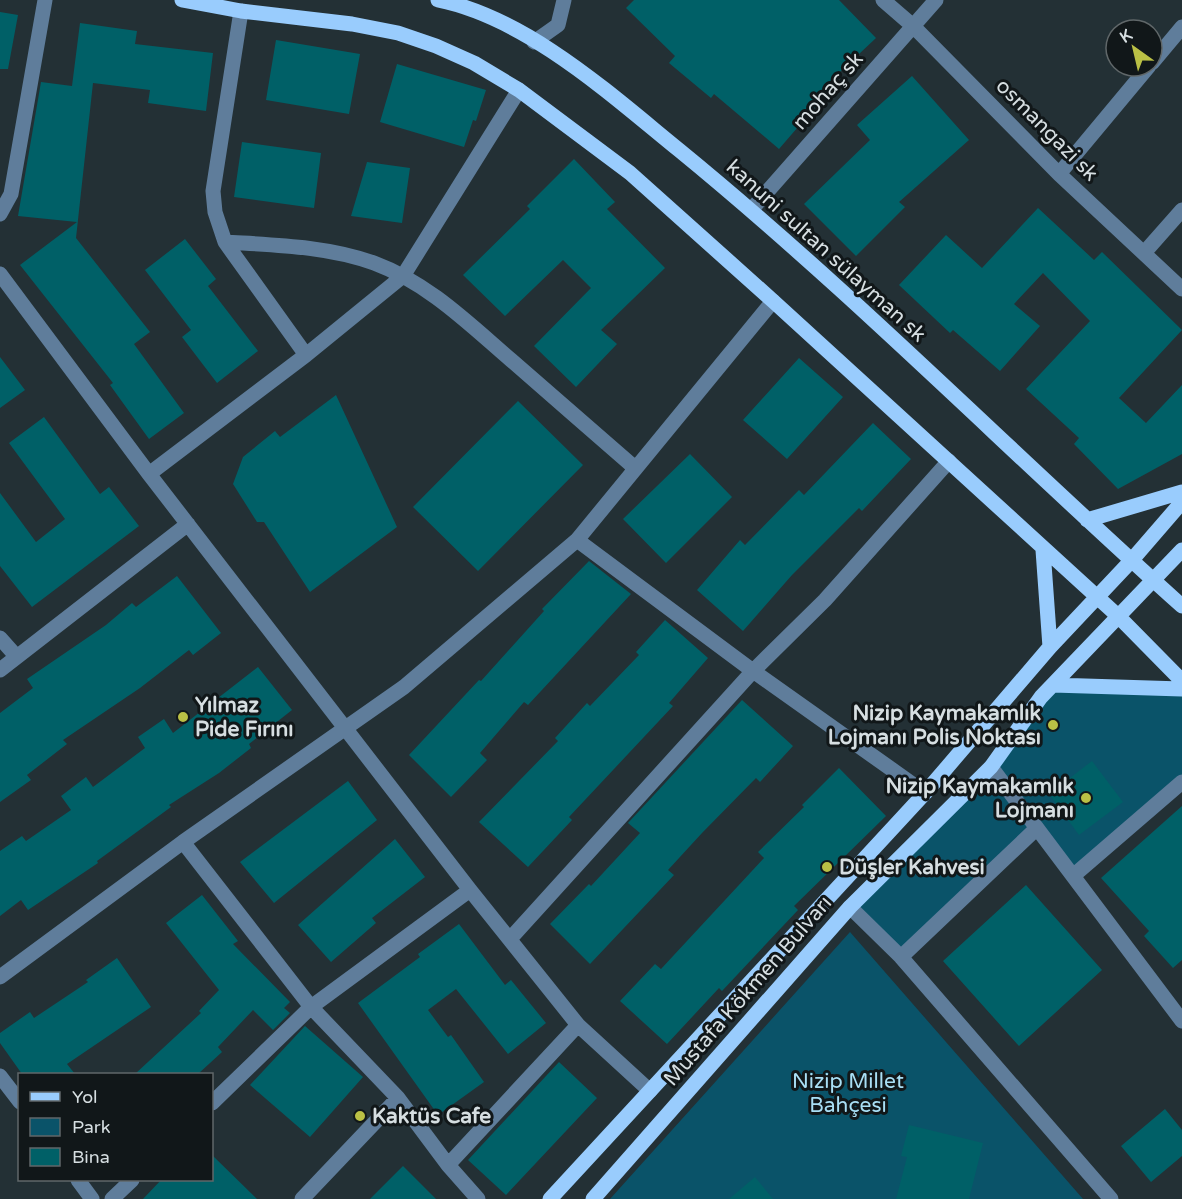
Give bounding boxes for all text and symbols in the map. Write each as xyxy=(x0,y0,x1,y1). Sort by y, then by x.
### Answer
north arrow xyxy=(1104,18,1164,78)
text: K xyxy=(1116,25,1136,48)
street label: mohaç sk xyxy=(787,47,869,135)
street label: osmangazi sk xyxy=(991,74,1103,186)
street label: kanuni sultan sülayman sk xyxy=(721,155,931,347)
place label: Yılmaz Pide Fırını xyxy=(195,693,294,742)
place label: Nizip Kaymakamlık Lojmanı Polis Noktası xyxy=(828,701,1042,750)
marker: Yılmaz Pide Fırını xyxy=(176,710,190,724)
marker: Nizip Kaymakamlık Lojmanı Polis Noktası xyxy=(1046,718,1060,732)
place label: Nizip Kaymakamlık Lojmanı xyxy=(885,774,1075,823)
marker: Nizip Kaymakamlık Lojmanı xyxy=(1079,791,1093,805)
place label: Düşler Kahvesi xyxy=(839,855,985,880)
marker: Düşler Kahvesi xyxy=(820,860,834,874)
street label: Mustafa Kökmen Bulvarı xyxy=(659,891,837,1091)
park label: Nizip Millet Bahçesi xyxy=(792,1069,904,1118)
legend xyxy=(18,1073,213,1181)
text: Yol xyxy=(72,1086,98,1108)
place label: Kaktüs Cafe xyxy=(372,1104,491,1129)
marker: Kaktüs Cafe xyxy=(353,1109,367,1123)
text: Park xyxy=(72,1116,111,1138)
text: Bina xyxy=(72,1146,110,1168)

